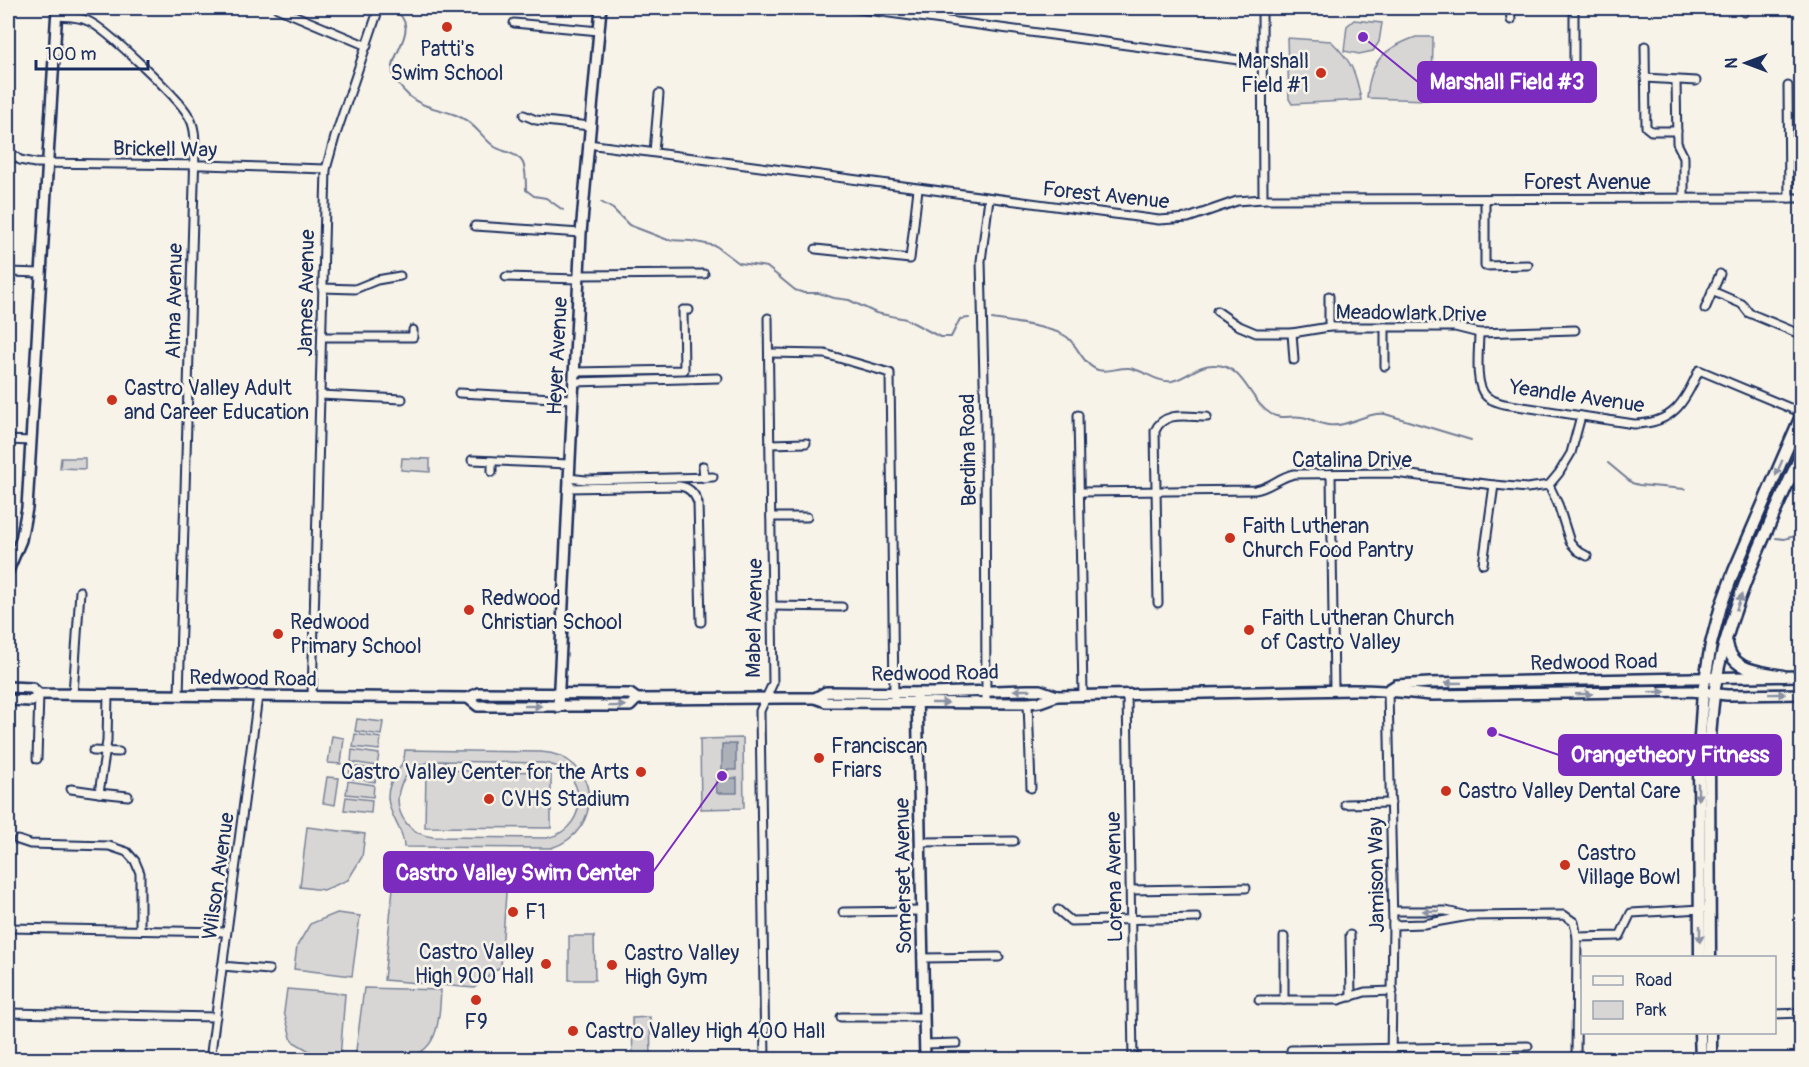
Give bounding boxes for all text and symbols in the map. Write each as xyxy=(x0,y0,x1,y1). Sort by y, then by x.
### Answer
marker: Patti's Swim School xyxy=(440,20,454,34)
scale bar xyxy=(36,33,148,71)
north arrow xyxy=(1716,33,1776,93)
place label: Patti's Swim School xyxy=(390,36,504,87)
text: 100 m xyxy=(45,43,97,66)
place label: Marshall Field #1 xyxy=(1238,48,1309,99)
text: N xyxy=(1722,57,1742,68)
callout: Marshall Field #3 xyxy=(1418,62,1596,102)
marker: Marshall Field #1 xyxy=(1314,66,1328,80)
text: Marshall Field #3 xyxy=(1430,68,1584,96)
street label: Brickell Way xyxy=(113,135,217,164)
street label: Forest Avenue xyxy=(1523,169,1651,196)
street label: Forest Avenue xyxy=(1041,175,1171,216)
street label: James Avenue xyxy=(292,228,321,357)
street label: Alma Avenue xyxy=(160,242,189,359)
street label: Heyer Avenue xyxy=(541,295,574,416)
street label: Meadowlark Drive xyxy=(1335,299,1487,328)
street label: Yeandle Avenue xyxy=(1507,374,1647,419)
place label: Castro Valley Adult and Career Education xyxy=(124,375,309,426)
marker: Castro Valley Adult and Career Education xyxy=(105,393,119,407)
street label: Berdina Road xyxy=(954,393,983,507)
street label: Catalina Drive xyxy=(1292,447,1413,474)
one-way arrow xyxy=(1774,459,1783,477)
place label: Faith Lutheran Church Food Pantry xyxy=(1242,513,1413,564)
marker: Faith Lutheran Church Food Pantry xyxy=(1223,531,1237,545)
street label: Mabel Avenue xyxy=(740,557,769,678)
place label: Redwood Christian School xyxy=(481,585,623,636)
one-way arrow xyxy=(1734,593,1744,611)
marker: Redwood Christian School xyxy=(462,603,476,617)
place label: Faith Lutheran Church of Castro Valley xyxy=(1261,605,1454,656)
place label: Redwood Primary School xyxy=(290,609,422,660)
marker: Faith Lutheran Church of Castro Valley xyxy=(1242,623,1256,637)
marker: Redwood Primary School xyxy=(271,627,285,641)
street label: Redwood Road xyxy=(1530,648,1658,677)
street label: Redwood Road xyxy=(871,659,999,688)
street label: Redwood Road xyxy=(189,664,317,693)
one-way arrow xyxy=(1443,678,1462,687)
one-way arrow xyxy=(1013,685,1032,695)
one-way arrow xyxy=(1648,687,1667,697)
one-way arrow xyxy=(1574,689,1593,698)
one-way arrow xyxy=(1768,689,1787,699)
one-way arrow xyxy=(931,698,950,708)
one-way arrow xyxy=(523,701,542,711)
one-way arrow xyxy=(608,702,627,711)
place label: Franciscan Friars xyxy=(831,733,928,784)
callout: Orangetheory Fitness xyxy=(1559,735,1781,775)
text: Orangetheory Fitness xyxy=(1571,741,1769,769)
marker: Franciscan Friars xyxy=(812,751,826,765)
place label: Castro Valley Center for the Arts xyxy=(341,759,630,786)
marker: Castro Valley Center for the Arts xyxy=(634,765,648,779)
place label: Castro Valley Dental Care xyxy=(1458,778,1681,805)
one-way arrow xyxy=(1693,783,1703,802)
marker: Castro Valley Dental Care xyxy=(1439,784,1453,798)
place label: CVHS Stadium xyxy=(501,786,630,813)
marker: CVHS Stadium xyxy=(482,792,496,806)
street label: Somerset Avenue xyxy=(889,797,918,955)
street label: Wilson Avenue xyxy=(196,810,241,941)
street label: Lorena Avenue xyxy=(1100,811,1129,943)
street label: Jamison Way xyxy=(1362,817,1391,933)
place label: Castro Village Bowl xyxy=(1577,840,1681,891)
callout: Castro Valley Swim Center xyxy=(384,852,653,892)
marker: Castro Village Bowl xyxy=(1558,858,1572,872)
text: Castro Valley Swim Center xyxy=(396,859,641,887)
place label: F1 xyxy=(525,899,546,926)
marker: F1 xyxy=(506,905,520,919)
one-way arrow xyxy=(1422,906,1441,916)
one-way arrow xyxy=(1695,924,1705,943)
place label: Castro Valley High 900 Hall xyxy=(415,939,534,990)
place label: Castro Valley High Gym xyxy=(624,940,739,991)
legend xyxy=(1581,956,1776,1034)
marker: Castro Valley High 900 Hall xyxy=(539,957,553,971)
marker: Castro Valley High Gym xyxy=(605,958,619,972)
text: Road xyxy=(1635,969,1672,992)
marker: F9 xyxy=(469,993,483,1007)
text: Park xyxy=(1635,999,1667,1022)
place label: F9 xyxy=(464,1009,488,1036)
place label: Castro Valley High 400 Hall xyxy=(585,1018,825,1045)
marker: Castro Valley High 400 Hall xyxy=(566,1024,580,1038)

